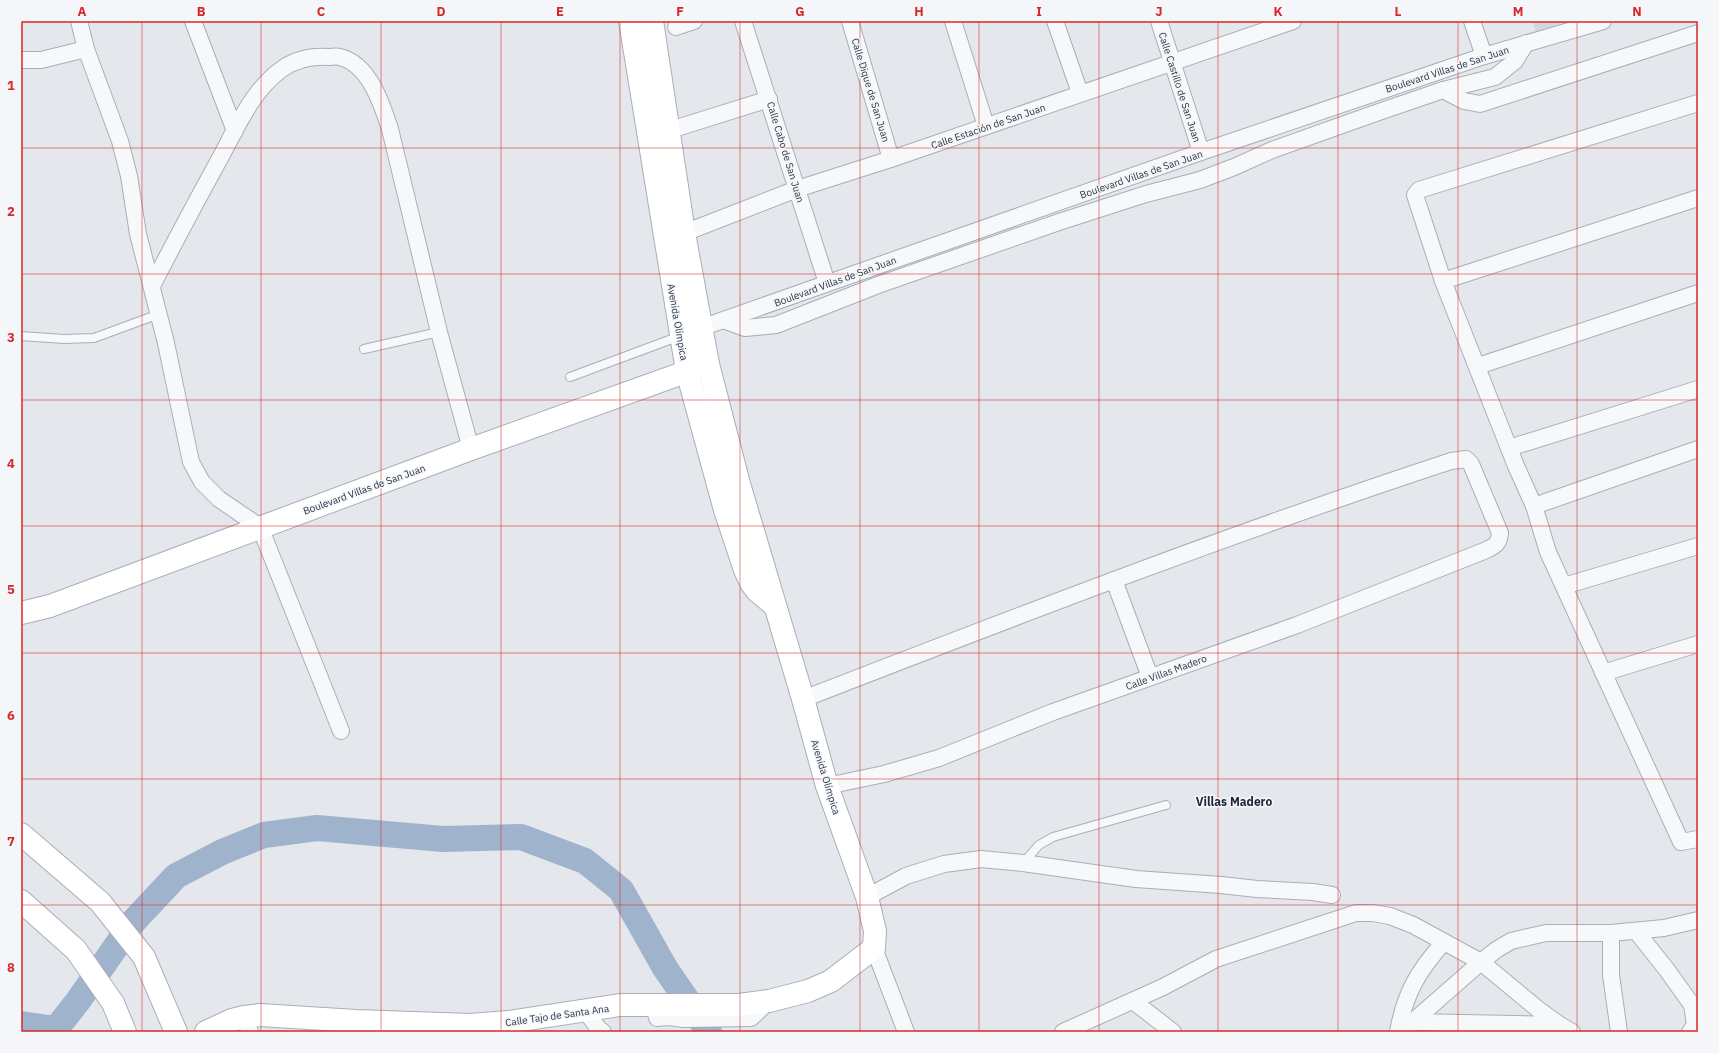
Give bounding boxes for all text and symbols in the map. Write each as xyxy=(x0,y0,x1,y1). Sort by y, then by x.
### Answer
text: A xyxy=(78,3,87,20)
text: B xyxy=(197,3,206,20)
text: C xyxy=(317,3,326,20)
text: D xyxy=(436,3,446,20)
text: E xyxy=(556,3,564,20)
text: F xyxy=(676,3,684,20)
text: G xyxy=(795,3,805,20)
text: H xyxy=(914,3,924,20)
text: I xyxy=(1036,3,1042,20)
text: J xyxy=(1155,3,1163,20)
text: K xyxy=(1273,3,1283,20)
text: L xyxy=(1395,3,1402,20)
text: M xyxy=(1513,3,1523,20)
text: N xyxy=(1632,3,1642,20)
street label: Calle Castillo de San Juan xyxy=(1156,30,1203,144)
street label: Calle Dique de San Juan xyxy=(849,37,893,144)
street label: Boulevard Villas de San Juan xyxy=(1384,43,1511,96)
text: 1 xyxy=(7,77,15,94)
street label: Calle Cabo de San Juan xyxy=(764,100,807,204)
street label: Calle Estación de San Juan xyxy=(929,101,1047,152)
street label: Boulevard Villas de San Juan xyxy=(1078,147,1204,202)
text: 2 xyxy=(7,203,15,220)
street label: Boulevard Villas de San Juan xyxy=(772,253,898,310)
street label: Avenida Olímpica xyxy=(664,283,691,362)
text: 3 xyxy=(7,329,15,346)
text: 4 xyxy=(7,455,15,472)
street label: Boulevard Villas de San Juan xyxy=(301,461,427,518)
text: 5 xyxy=(7,581,15,598)
street label: Calle Villas Madero xyxy=(1124,652,1209,693)
text: 6 xyxy=(7,707,15,724)
street label: Avenida Olímpica xyxy=(808,738,843,817)
district label: Villas Madero xyxy=(1196,794,1272,809)
text: 7 xyxy=(7,833,15,850)
text: 8 xyxy=(7,959,15,976)
street label: Calle Tajo de Santa Ana xyxy=(504,1002,610,1029)

